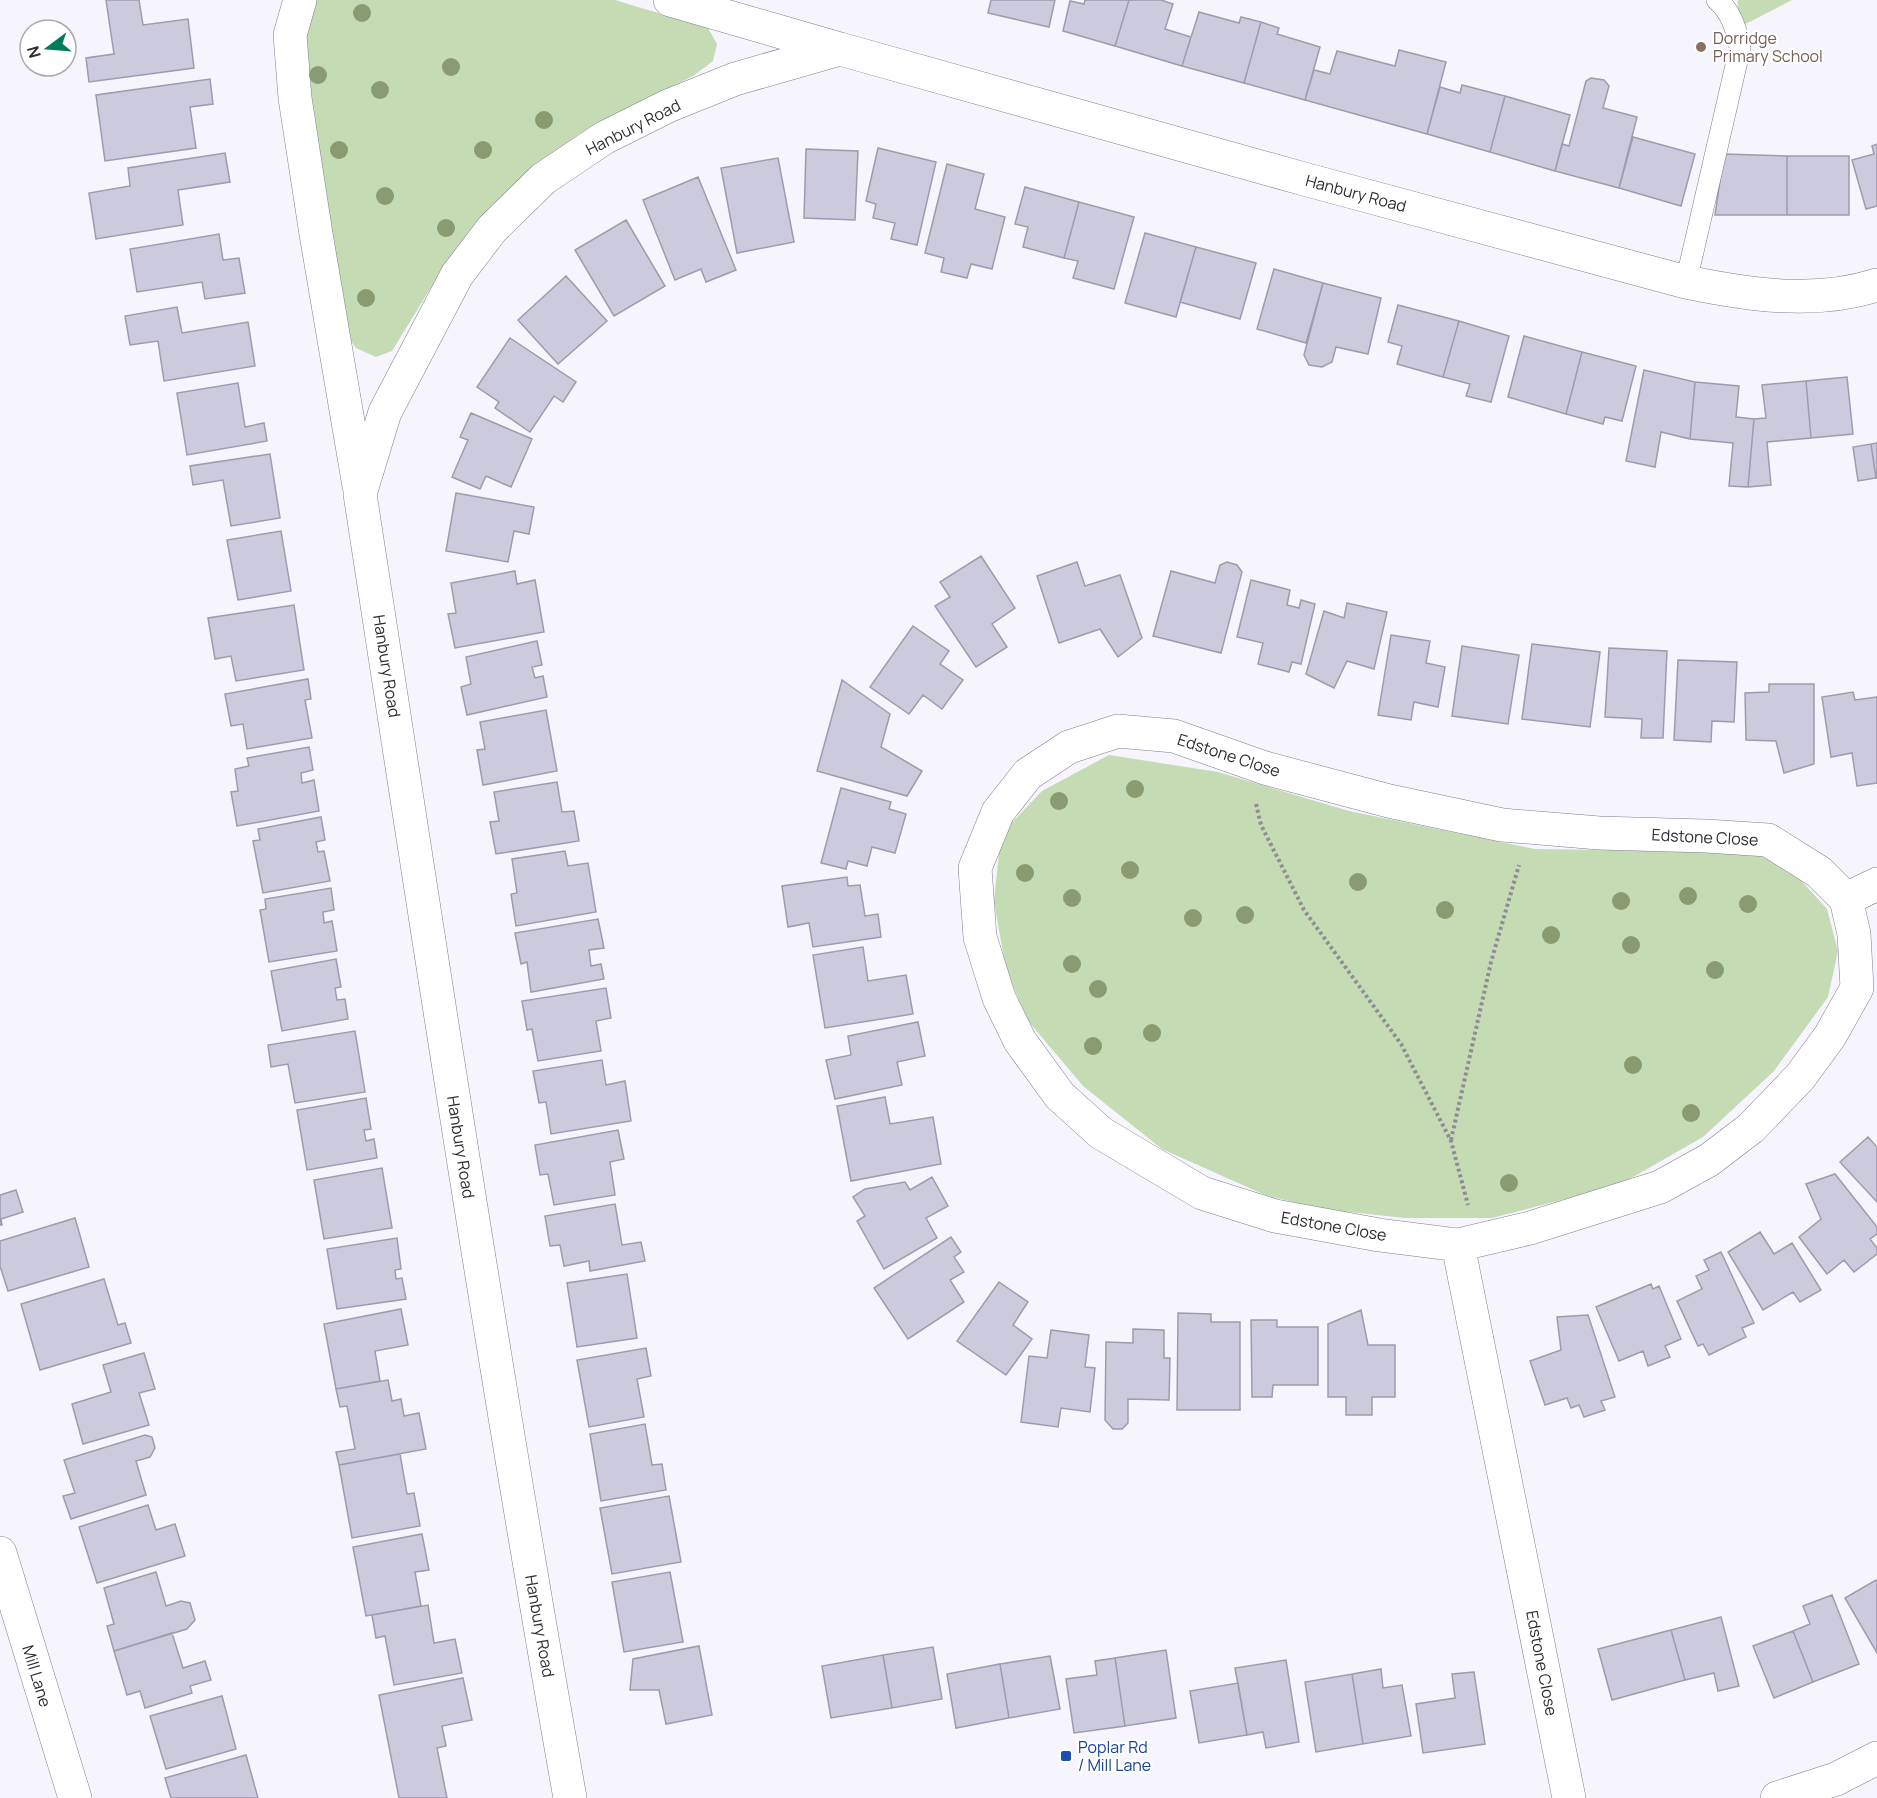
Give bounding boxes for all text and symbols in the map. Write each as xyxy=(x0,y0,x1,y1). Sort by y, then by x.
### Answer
north arrow xyxy=(18,18,78,78)
place label: Dorridge Primary School xyxy=(1713,27,1823,67)
marker: Dorridge Primary School xyxy=(1694,40,1708,54)
text: N xyxy=(21,44,46,61)
street label: Hanbury Road xyxy=(582,94,684,160)
street label: Hanbury Road xyxy=(1303,169,1409,217)
street label: Hanbury Road xyxy=(368,613,406,719)
street label: Edstone Close xyxy=(1175,728,1283,782)
street label: Edstone Close xyxy=(1651,823,1759,851)
street label: Hanbury Road xyxy=(442,1094,480,1200)
street label: Edstone Close xyxy=(1279,1206,1389,1246)
street label: Hanbury Road xyxy=(520,1573,560,1679)
street label: Edstone Close xyxy=(1521,1608,1563,1718)
street label: Mill Lane xyxy=(17,1642,57,1710)
place label: Poplar Rd / Mill Lane xyxy=(1078,1736,1151,1776)
marker: Poplar Rd / Mill Lane xyxy=(1059,1749,1073,1763)

